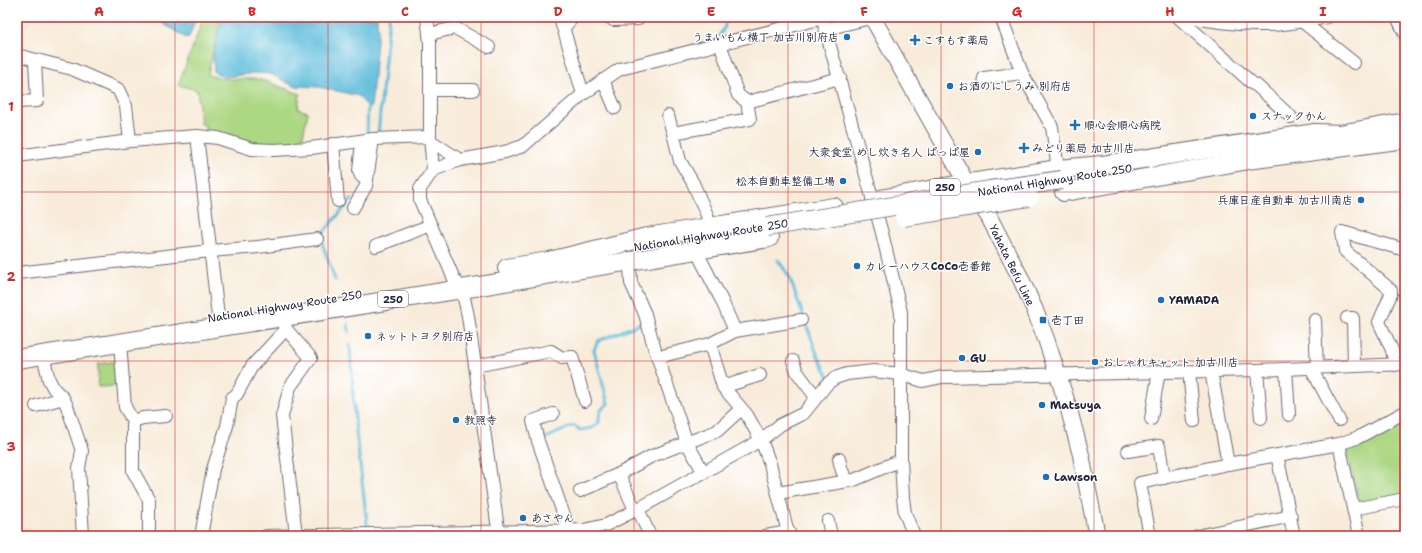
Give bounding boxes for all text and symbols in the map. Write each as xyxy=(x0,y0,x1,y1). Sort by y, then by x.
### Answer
text: A xyxy=(94,3,104,20)
text: B xyxy=(248,3,256,20)
text: C xyxy=(401,3,409,20)
text: D xyxy=(553,3,563,20)
text: E xyxy=(707,3,716,20)
text: F xyxy=(860,3,868,20)
text: G xyxy=(1012,3,1023,20)
text: H xyxy=(1165,3,1175,20)
text: I xyxy=(1319,3,1327,20)
place label: うまいもん横丁 加古川別府店 xyxy=(692,30,839,45)
marker: うまいもん横丁 加古川別府店 xyxy=(842,32,852,42)
place label: こすもす薬局 xyxy=(923,33,989,48)
marker: こすもす薬局 xyxy=(910,35,920,45)
place label: お酒のにしうみ 別府店 xyxy=(958,79,1072,94)
marker: お酒のにしうみ 別府店 xyxy=(945,81,955,91)
text: 1 xyxy=(8,98,14,115)
place label: スナックかん xyxy=(1261,109,1327,124)
marker: スナックかん xyxy=(1248,111,1258,121)
place label: 順心会順心病院 xyxy=(1084,118,1161,133)
marker: 順心会順心病院 xyxy=(1069,119,1081,131)
place label: みどり薬局 加古川店 xyxy=(1032,141,1135,156)
marker: みどり薬局 加古川店 xyxy=(1019,143,1029,153)
place label: 大衆食堂 めし炊き名人 ぱっぱ屋 xyxy=(808,145,970,160)
marker: 大衆食堂 めし炊き名人 ぱっぱ屋 xyxy=(973,147,983,157)
street label: National Highway Route 250 xyxy=(977,161,1134,200)
place label: 松本自動車整備工場 xyxy=(736,174,835,189)
marker: 松本自動車整備工場 xyxy=(838,176,848,186)
road number: 250 xyxy=(930,179,960,195)
place label: 兵庫日産自動車 加古川南店 xyxy=(1217,193,1353,208)
marker: 兵庫日産自動車 加古川南店 xyxy=(1356,195,1366,205)
street label: National Highway Route 250 xyxy=(633,216,790,255)
street label: Yahata Befu Line xyxy=(985,222,1038,308)
place label: カレーハウスCoCo壱番館 xyxy=(865,259,991,274)
marker: カレーハウスCoCo壱番館 xyxy=(852,261,862,271)
text: 2 xyxy=(6,268,16,285)
street label: National Highway Route 250 xyxy=(207,287,364,326)
road number: 250 xyxy=(378,291,408,307)
place label: YAMADA xyxy=(1169,293,1220,308)
marker: YAMADA xyxy=(1156,295,1166,305)
place label: 壱丁田 xyxy=(1051,313,1084,328)
marker: 壱丁田 xyxy=(1038,315,1048,325)
place label: ネットトヨタ別府店 xyxy=(376,329,475,344)
marker: ネットトヨタ別府店 xyxy=(363,331,373,341)
place label: GU xyxy=(970,351,986,366)
marker: GU xyxy=(957,353,967,363)
place label: おしゃれキャット 加古川店 xyxy=(1103,355,1239,370)
marker: おしゃれキャット 加古川店 xyxy=(1090,357,1100,367)
place label: Matsuya xyxy=(1050,398,1102,413)
marker: Matsuya xyxy=(1037,400,1047,410)
place label: 教照寺 xyxy=(464,413,497,428)
marker: 教照寺 xyxy=(451,415,461,425)
text: 3 xyxy=(6,438,16,455)
place label: Lawson xyxy=(1054,470,1098,485)
marker: Lawson xyxy=(1041,472,1051,482)
place label: あさやん xyxy=(531,511,575,526)
marker: あさやん xyxy=(518,513,528,523)

